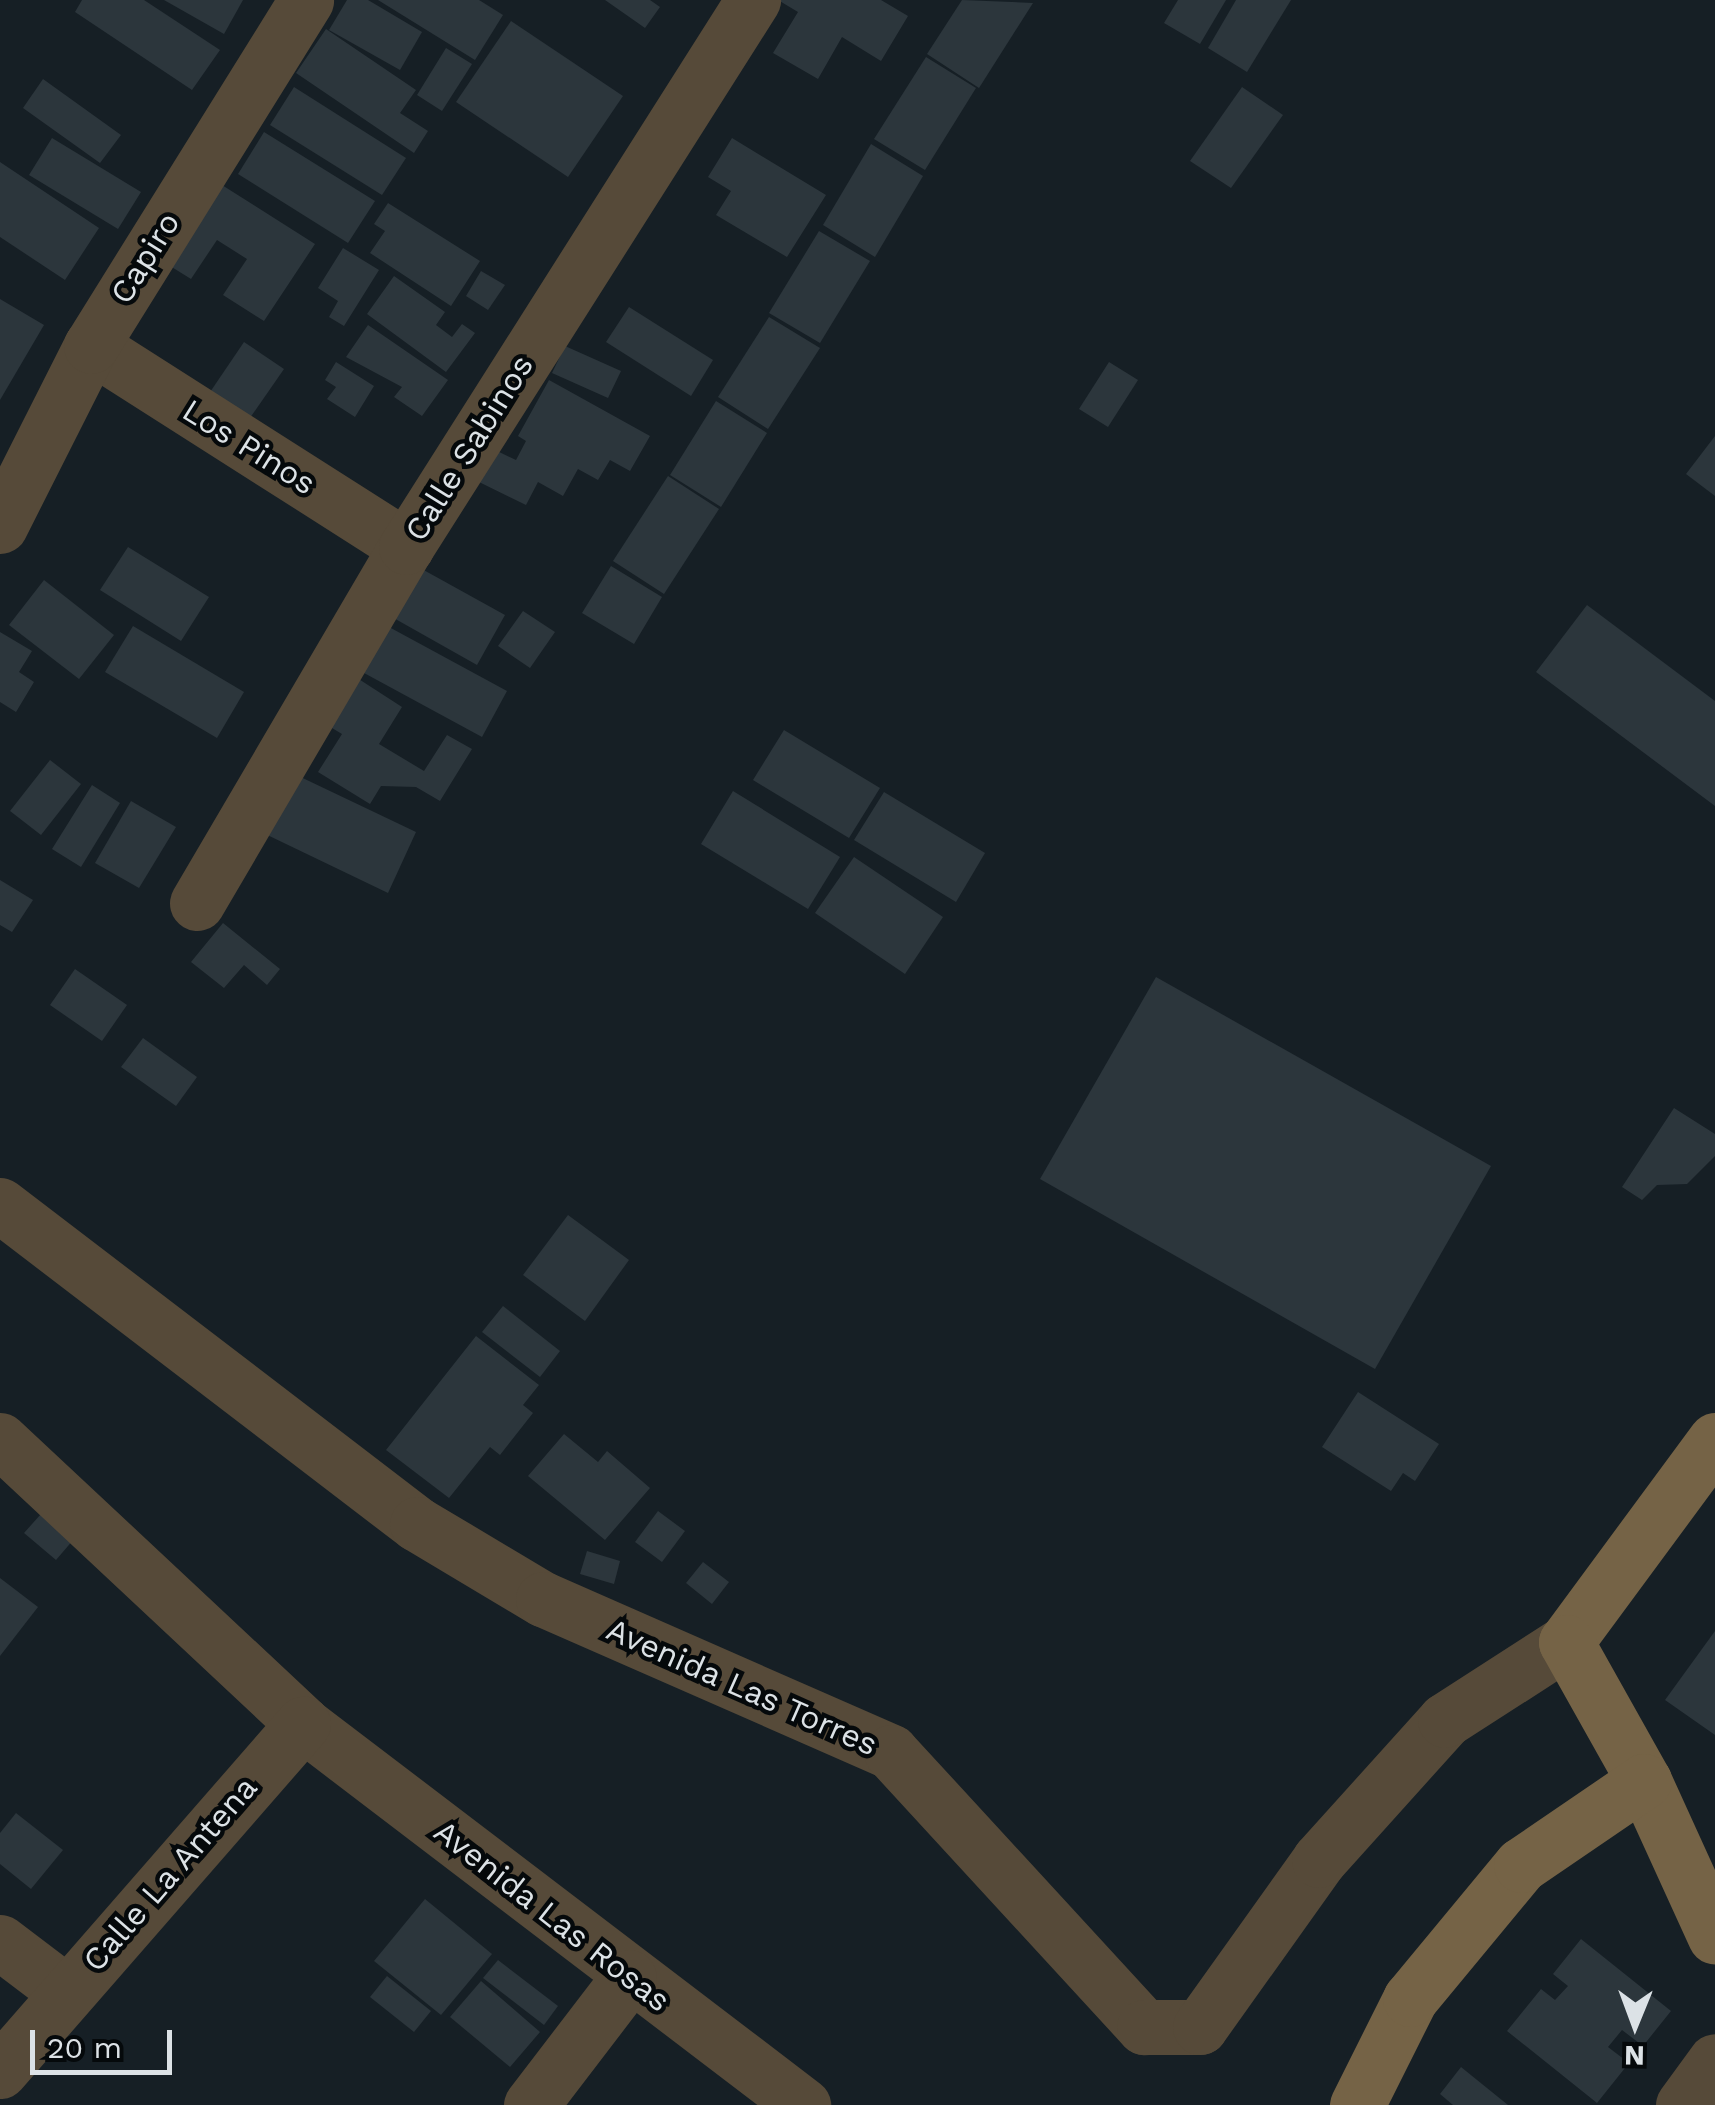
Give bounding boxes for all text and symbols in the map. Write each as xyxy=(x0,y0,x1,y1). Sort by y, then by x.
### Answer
street label: Capiro xyxy=(102,205,188,311)
street label: Calle Sabinos xyxy=(397,348,541,548)
street label: Los Pinos xyxy=(175,391,323,503)
street label: Avenida Las Torres xyxy=(600,1610,884,1764)
street label: Calle La Antena xyxy=(74,1768,266,1980)
street label: Avenida Las Rosas xyxy=(426,1812,678,2020)
north arrow xyxy=(1585,1975,1685,2075)
scale bar xyxy=(35,2010,178,2072)
text: 20 m xyxy=(47,2030,122,2065)
text: N xyxy=(1624,2039,1645,2072)

